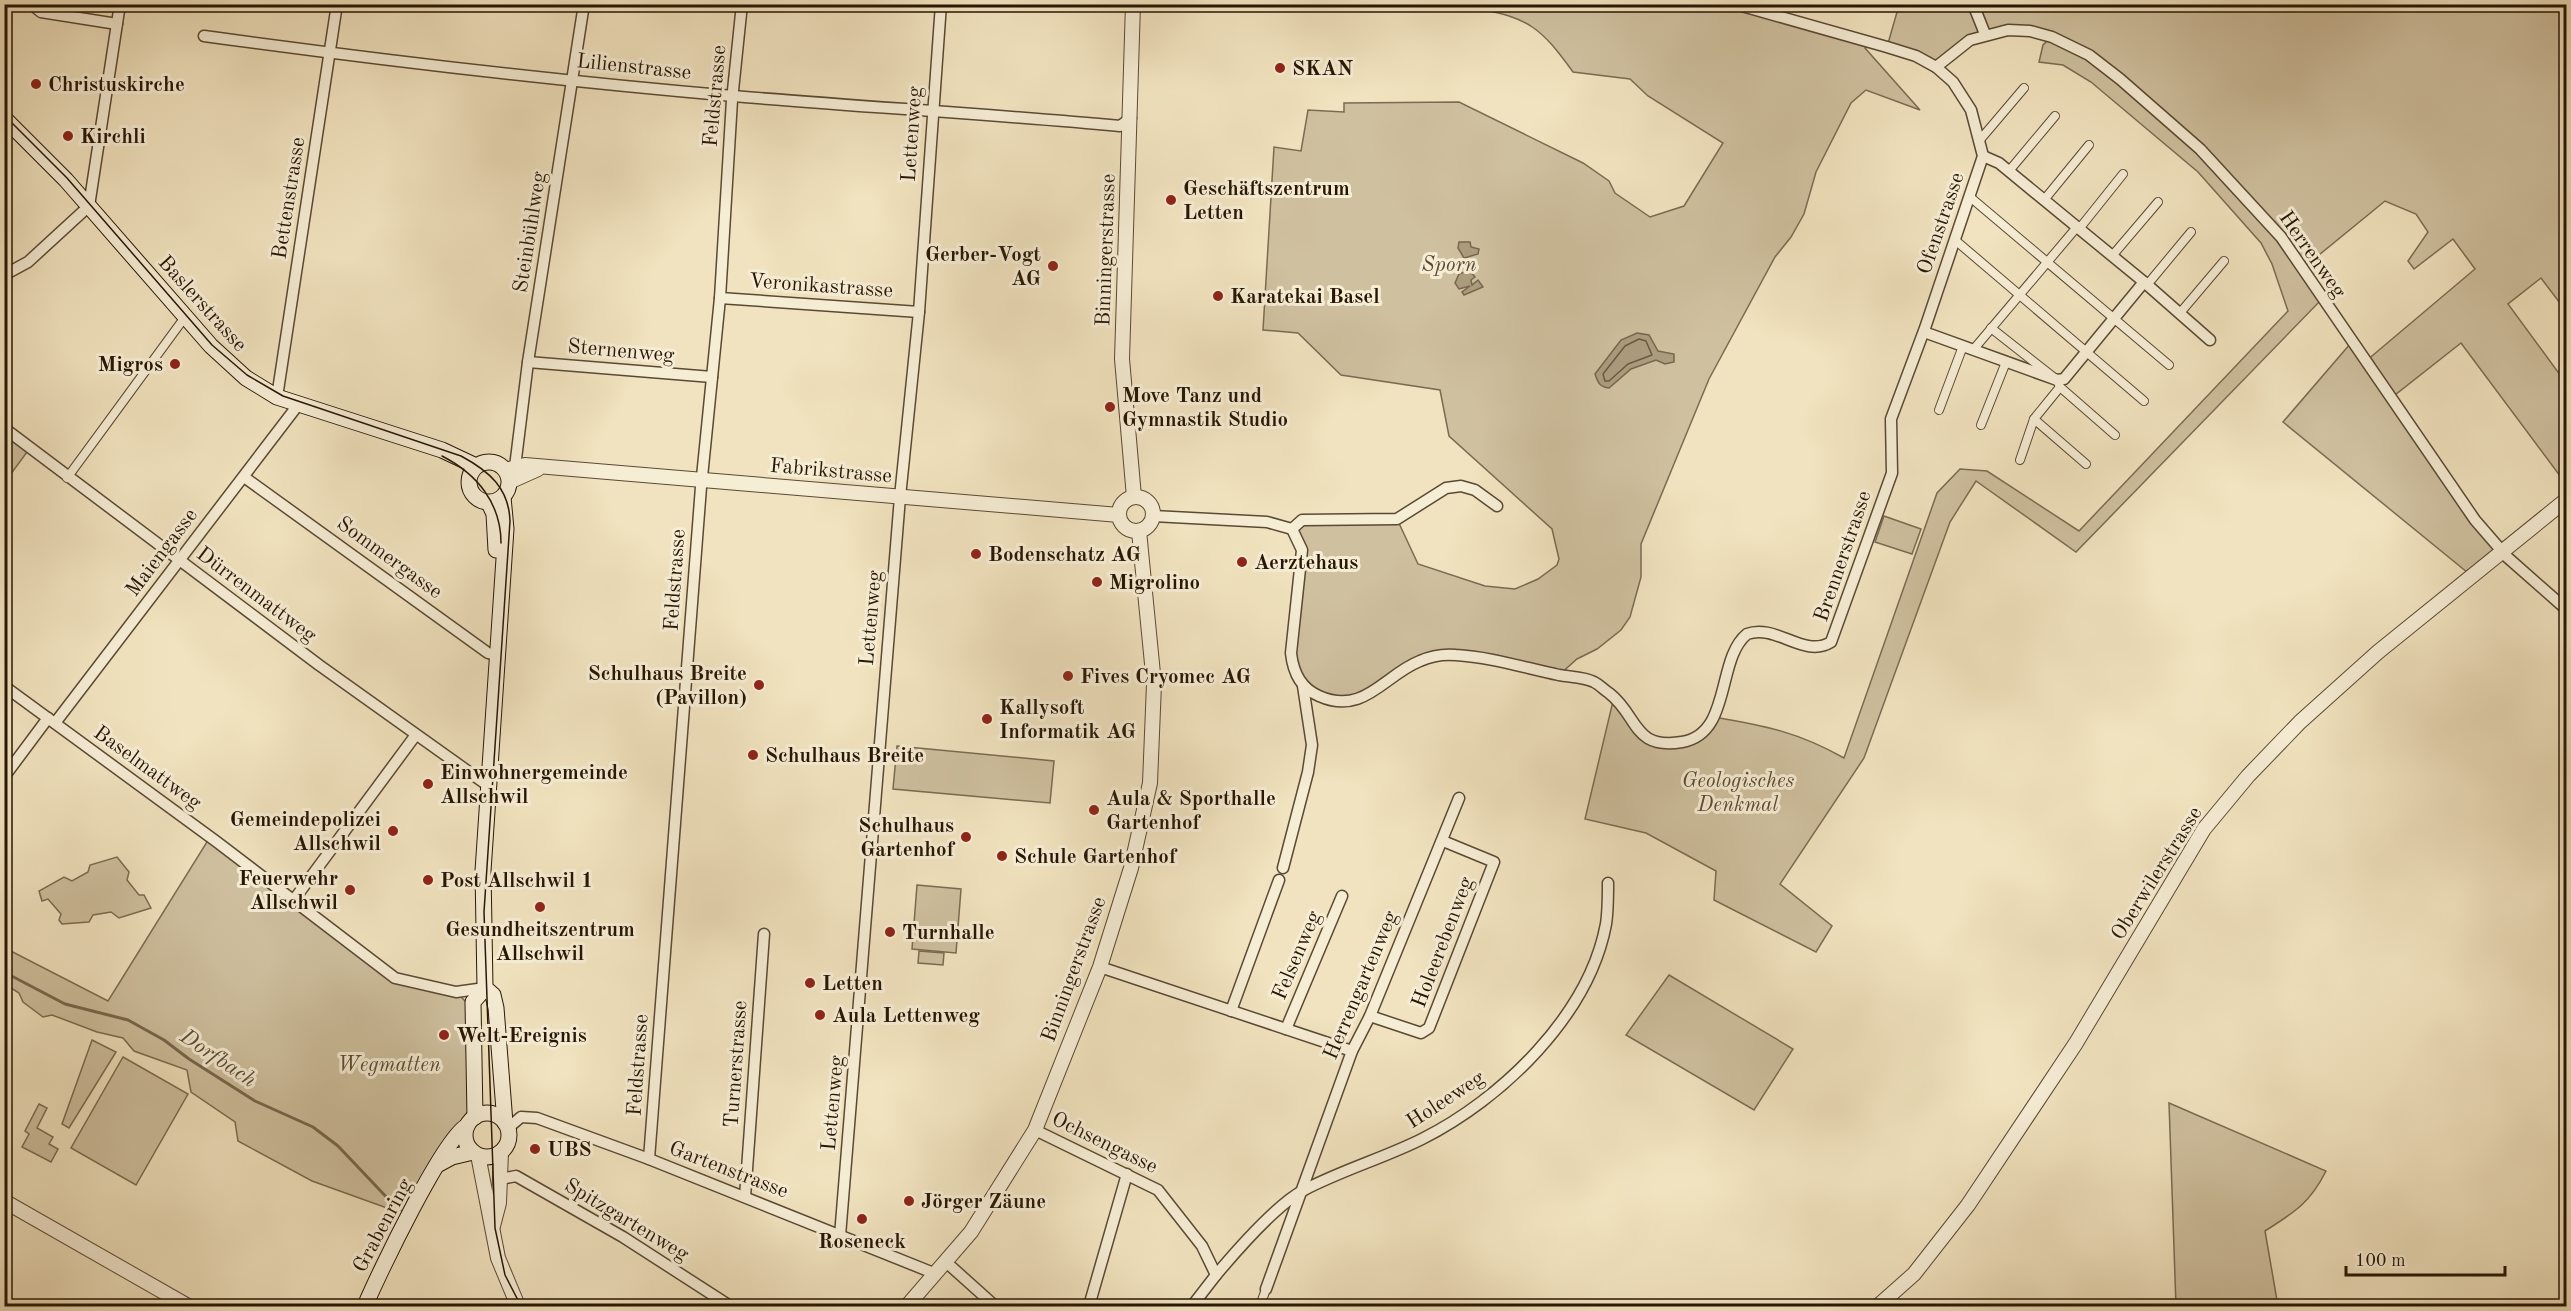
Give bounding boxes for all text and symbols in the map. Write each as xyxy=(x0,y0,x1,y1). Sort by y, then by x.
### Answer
street label: Feldstrasse xyxy=(701,44,730,148)
street label: Lilienstrasse xyxy=(575,51,692,84)
place label: SKAN xyxy=(1292,59,1353,80)
marker: SKAN xyxy=(1273,61,1287,75)
place label: Christuskirche xyxy=(48,75,185,96)
marker: Christuskirche xyxy=(29,77,43,91)
street label: Lettenweg xyxy=(899,85,926,183)
place label: Kirchli xyxy=(80,127,146,148)
marker: Kirchli xyxy=(61,129,75,143)
street label: Bettenstrasse xyxy=(269,136,309,261)
street label: Steinbühlweg xyxy=(511,170,551,294)
street label: Ofenstrasse xyxy=(1914,170,1969,277)
street label: Binningerstrasse xyxy=(1093,173,1120,327)
place label: Geschäftszentrum Letten xyxy=(1183,179,1350,224)
marker: Geschäftszentrum Letten xyxy=(1164,193,1178,207)
street label: Herrenweg xyxy=(2274,208,2350,303)
place label: Gerber-Vogt AG xyxy=(925,245,1041,290)
street label: Baslerstrasse xyxy=(154,252,250,356)
park label: Sporn xyxy=(1421,255,1477,276)
marker: Gerber-Vogt AG xyxy=(1046,259,1060,273)
street label: Veronikastrasse xyxy=(748,271,894,302)
place label: Karatekai Basel xyxy=(1230,287,1380,308)
marker: Karatekai Basel xyxy=(1211,289,1225,303)
street label: Sternenweg xyxy=(567,336,676,367)
place label: Migros xyxy=(98,355,163,376)
marker: Migros xyxy=(168,357,182,371)
place label: Move Tanz und Gymnastik Studio xyxy=(1122,386,1288,431)
marker: Move Tanz und Gymnastik Studio xyxy=(1103,400,1117,414)
street label: Fabrikstrasse xyxy=(769,456,893,487)
street label: Brennerstrasse xyxy=(1811,488,1876,625)
street label: Maiengasse xyxy=(122,505,202,601)
street label: Sommergasse xyxy=(333,513,446,603)
street label: Feldstrasse xyxy=(661,528,690,632)
street label: Dürrenmattweg xyxy=(192,544,320,647)
place label: Bodenschatz AG xyxy=(988,545,1141,566)
marker: Bodenschatz AG xyxy=(969,547,983,561)
place label: Aerztehaus xyxy=(1254,553,1358,574)
marker: Aerztehaus xyxy=(1235,555,1249,569)
street label: Lettenweg xyxy=(857,569,886,667)
place label: Migrolino xyxy=(1109,573,1200,594)
marker: Migrolino xyxy=(1090,575,1104,589)
place label: Schulhaus Breite (Pavillon) xyxy=(588,664,747,709)
place label: Fives Cryomec AG xyxy=(1080,667,1251,688)
marker: Fives Cryomec AG xyxy=(1061,669,1075,683)
marker: Schulhaus Breite (Pavillon) xyxy=(752,678,766,692)
place label: Kallysoft Informatik AG xyxy=(999,698,1136,743)
marker: Kallysoft Informatik AG xyxy=(980,712,994,726)
street label: Baselmattweg xyxy=(89,722,205,815)
place label: Schulhaus Breite xyxy=(765,746,924,767)
marker: Schulhaus Breite xyxy=(746,748,760,762)
place label: Einwohnergemeinde Allschwil xyxy=(440,763,628,808)
park label: Geologisches Denkmal xyxy=(1682,771,1794,816)
marker: Einwohnergemeinde Allschwil xyxy=(421,777,435,791)
place label: Aula & Sporthalle Gartenhof xyxy=(1106,789,1276,834)
marker: Aula & Sporthalle Gartenhof xyxy=(1087,803,1101,817)
street label: Oberwilerstrasse xyxy=(2108,803,2207,944)
place label: Gemeindepolizei Allschwil xyxy=(230,810,381,855)
place label: Schulhaus Gartenhof xyxy=(858,816,956,861)
marker: Gemeindepolizei Allschwil xyxy=(386,824,400,838)
marker: Schulhaus Gartenhof xyxy=(959,830,973,844)
place label: Schule Gartenhof xyxy=(1014,847,1178,868)
marker: Schule Gartenhof xyxy=(995,849,1009,863)
place label: Feuerwehr Allschwil xyxy=(238,869,338,914)
place label: Post Allschwil 1 xyxy=(440,871,593,892)
marker: Post Allschwil 1 xyxy=(421,873,435,887)
street label: Holeerebenweg xyxy=(1409,874,1478,1011)
marker: Feuerwehr Allschwil xyxy=(343,883,357,897)
street label: Binningerstrasse xyxy=(1038,894,1110,1045)
marker: Gesundheitszentrum Allschwil xyxy=(533,900,547,914)
street label: Felsenweg xyxy=(1269,907,1326,1003)
street label: Herrengartenweg xyxy=(1321,908,1402,1063)
place label: Gesundheitszentrum Allschwil xyxy=(445,920,635,965)
place label: Turnhalle xyxy=(902,923,995,944)
marker: Turnhalle xyxy=(883,925,897,939)
place label: Letten xyxy=(822,974,883,995)
marker: Letten xyxy=(803,976,817,990)
street label: Turnerstrasse xyxy=(722,1000,751,1129)
place label: Aula Lettenweg xyxy=(832,1006,980,1027)
marker: Aula Lettenweg xyxy=(813,1008,827,1022)
street label: Feldstrasse xyxy=(624,1013,653,1117)
water label: Dorfbach xyxy=(175,1025,260,1092)
place label: Welt-Ereignis xyxy=(456,1026,587,1047)
marker: Welt-Ereignis xyxy=(437,1028,451,1042)
street label: Lettenweg xyxy=(819,1054,848,1152)
park label: Wegmatten xyxy=(337,1055,441,1076)
street label: Holeeweg xyxy=(1403,1067,1489,1133)
street label: Ochsengasse xyxy=(1048,1109,1161,1178)
street label: Gartenstrasse xyxy=(666,1138,791,1203)
place label: UBS xyxy=(547,1140,592,1161)
marker: UBS xyxy=(528,1142,542,1156)
street label: Grabenring xyxy=(350,1175,417,1276)
street label: Spitzgartenweg xyxy=(560,1175,693,1266)
place label: Jörger Zäune xyxy=(921,1192,1046,1213)
marker: Jörger Zäune xyxy=(902,1194,916,1208)
marker: Roseneck xyxy=(855,1212,869,1226)
place label: Roseneck xyxy=(818,1232,906,1253)
scale bar xyxy=(2346,1239,2505,1277)
text: 100 m xyxy=(2355,1252,2406,1270)

